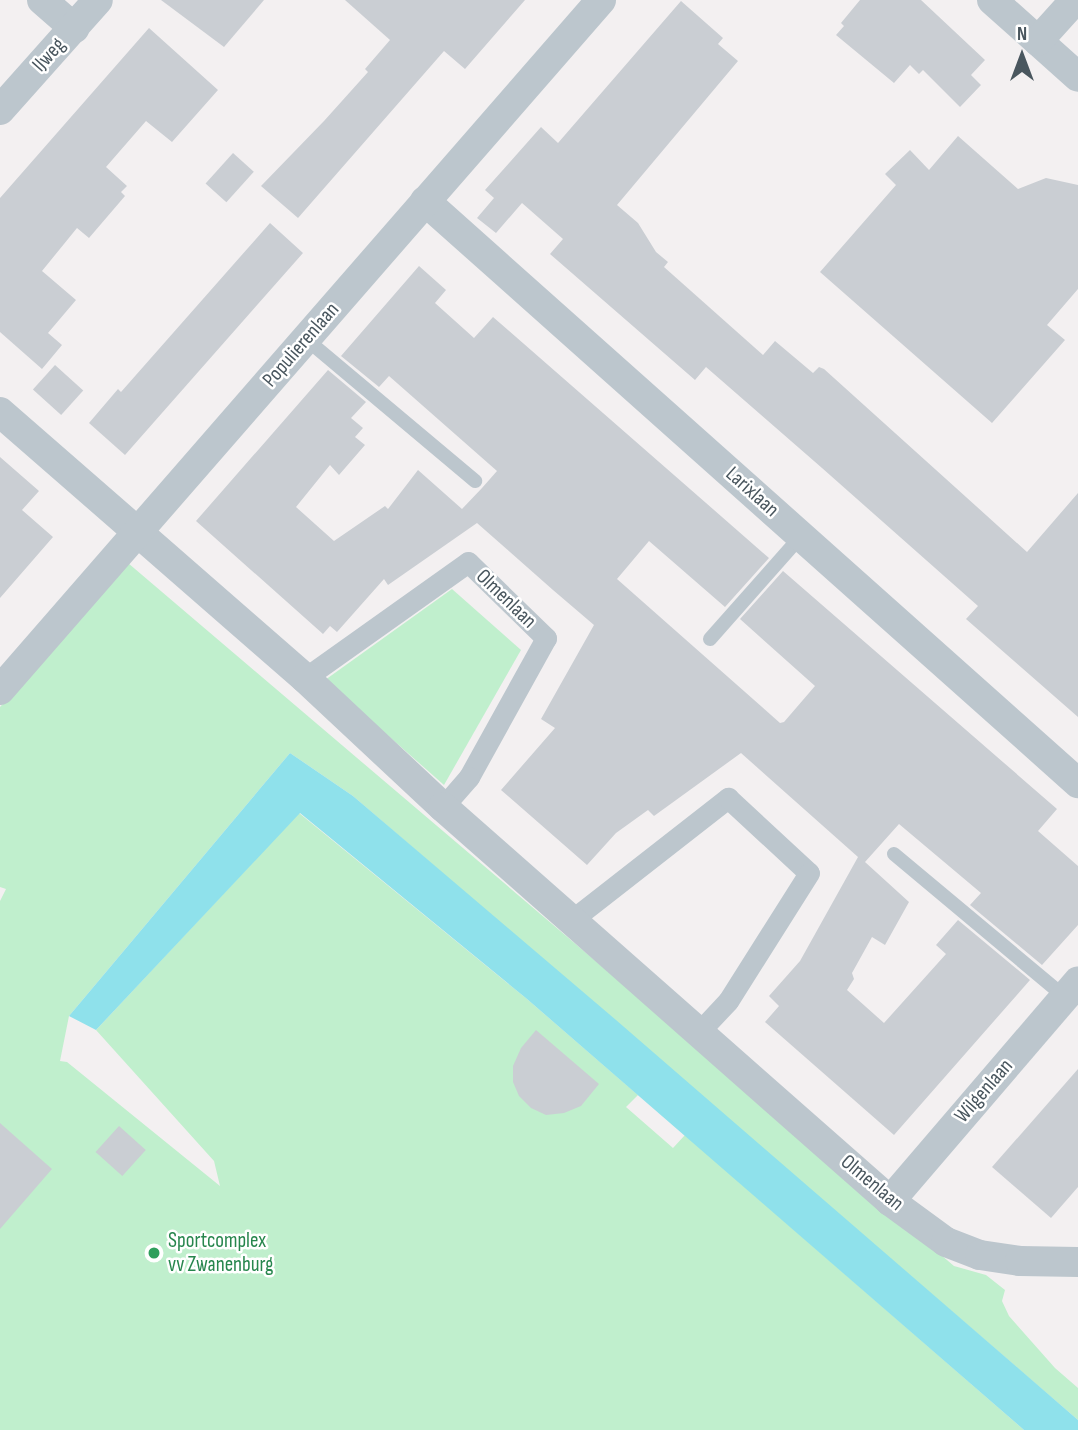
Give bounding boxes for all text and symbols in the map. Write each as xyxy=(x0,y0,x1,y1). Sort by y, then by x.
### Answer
north arrow xyxy=(987,21,1057,91)
text: N xyxy=(1017,23,1027,46)
street label: IJweg xyxy=(27,33,71,77)
street label: Populierenlaan xyxy=(257,298,345,392)
street label: Larixlaan xyxy=(720,462,784,522)
street label: Olmenlaan xyxy=(471,564,541,634)
street label: Wilgenlaan xyxy=(949,1054,1019,1128)
street label: Olmenlaan xyxy=(835,1149,909,1217)
place label: Sportcomplex vv Zwanenburg xyxy=(168,1228,273,1278)
marker: Sportcomplex vv Zwanenburg xyxy=(146,1245,162,1261)

